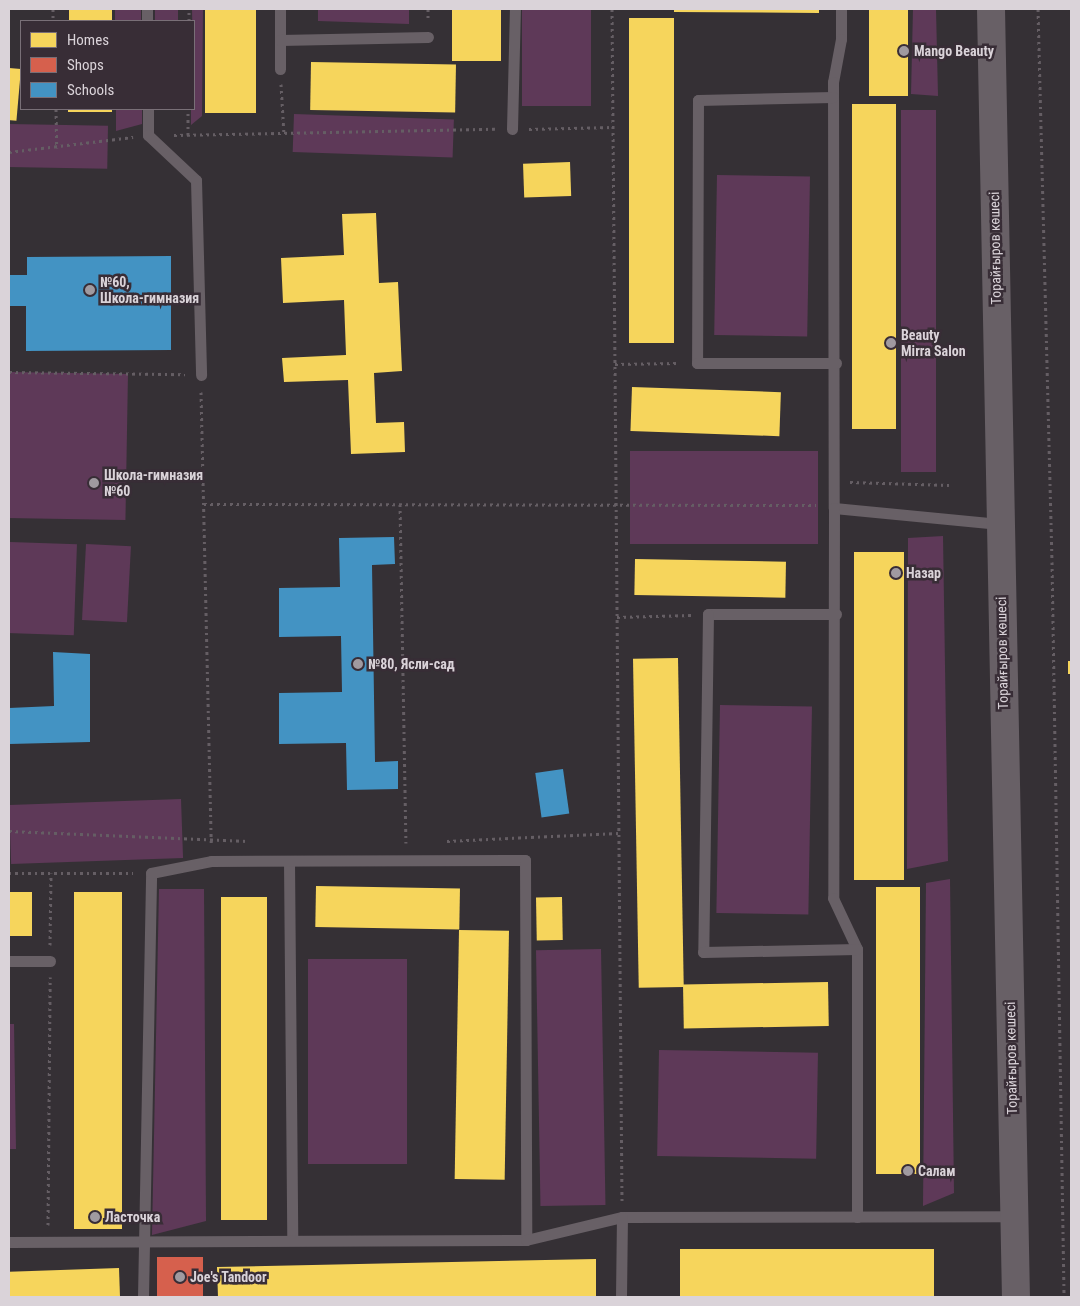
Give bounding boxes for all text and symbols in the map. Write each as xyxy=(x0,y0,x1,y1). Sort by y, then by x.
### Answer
legend xyxy=(20,20,195,110)
text: Homes xyxy=(67,31,109,49)
place label: Mango Beauty xyxy=(914,43,994,59)
marker: Mango Beauty xyxy=(898,45,910,57)
text: Shops xyxy=(67,56,104,74)
text: Schools xyxy=(67,81,114,99)
street label: Торайғыров көшесі xyxy=(986,191,1004,305)
place label: №60, Школа-гимназия xyxy=(100,274,199,306)
marker: №60, Школа-гимназия xyxy=(84,284,96,296)
place label: Beauty Mirra Salon xyxy=(901,327,966,360)
marker: Beauty Mirra Salon xyxy=(885,337,897,349)
place label: Школа-гимназия №60 xyxy=(104,467,203,500)
marker: Школа-гимназия №60 xyxy=(88,477,100,489)
place label: Назар xyxy=(906,565,941,581)
marker: Назар xyxy=(890,567,902,579)
street label: Торайғыров көшесі xyxy=(993,596,1011,710)
place label: №80, Ясли-сад xyxy=(368,656,455,672)
marker: №80, Ясли-сад xyxy=(352,658,364,670)
street label: Торайғыров көшесі xyxy=(1002,1001,1020,1115)
place label: Салам xyxy=(918,1163,955,1179)
marker: Салам xyxy=(902,1165,914,1177)
place label: Ласточка xyxy=(105,1209,160,1225)
marker: Ласточка xyxy=(89,1211,101,1223)
place label: Joe's Tandoor xyxy=(190,1269,267,1285)
marker: Joe's Tandoor xyxy=(174,1271,186,1283)

